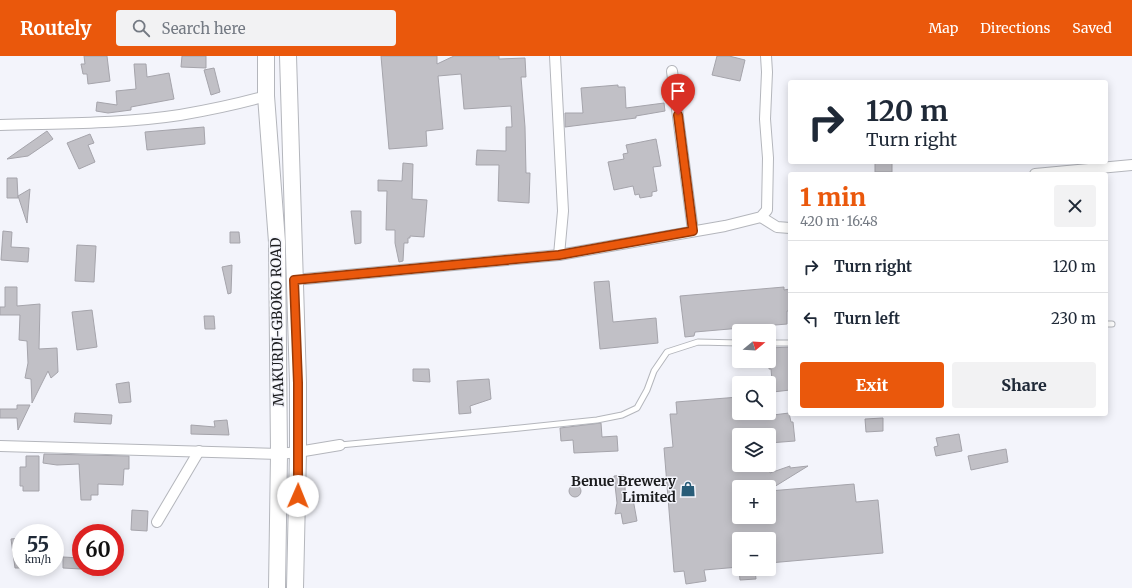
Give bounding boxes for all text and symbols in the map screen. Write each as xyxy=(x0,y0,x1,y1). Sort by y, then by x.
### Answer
search box xyxy=(116,10,396,46)
text: Routely xyxy=(20,16,92,40)
icon: search xyxy=(130,17,152,39)
text: Search here xyxy=(162,19,246,38)
text: Map xyxy=(928,19,958,37)
text: Directions xyxy=(980,19,1050,37)
text: Saved xyxy=(1072,19,1112,37)
pin xyxy=(661,74,695,115)
icon: arrive xyxy=(667,80,689,102)
text: 120 m xyxy=(866,93,948,129)
icon: right xyxy=(800,96,852,148)
text: Turn right xyxy=(866,128,957,151)
text: 1 min xyxy=(800,182,866,213)
button: close xyxy=(1054,185,1096,227)
text: 420 m · 16:48 xyxy=(800,213,878,230)
street label: MAKURDI-GBOKO ROAD xyxy=(267,237,287,406)
icon: right xyxy=(800,256,822,278)
text: Turn right xyxy=(834,257,912,276)
text: 120 m xyxy=(1053,257,1096,276)
icon: left xyxy=(800,308,822,330)
text: Turn left xyxy=(834,309,900,328)
text: 230 m xyxy=(1051,309,1096,328)
north arrow xyxy=(732,324,776,368)
map controls xyxy=(732,324,776,576)
button: Exit xyxy=(800,362,944,408)
button: Share xyxy=(952,362,1096,408)
button: search xyxy=(732,376,776,420)
button: layers xyxy=(732,428,776,472)
place label: Benue Brewery Limited xyxy=(571,472,677,506)
position arrow xyxy=(277,475,319,517)
shop icon: Benue Brewery Limited xyxy=(679,480,697,498)
button: + xyxy=(732,480,776,524)
speed limit sign: 60 xyxy=(72,524,124,576)
text: 55 xyxy=(27,532,49,557)
button: − xyxy=(732,532,776,576)
text: km/h xyxy=(25,553,51,566)

